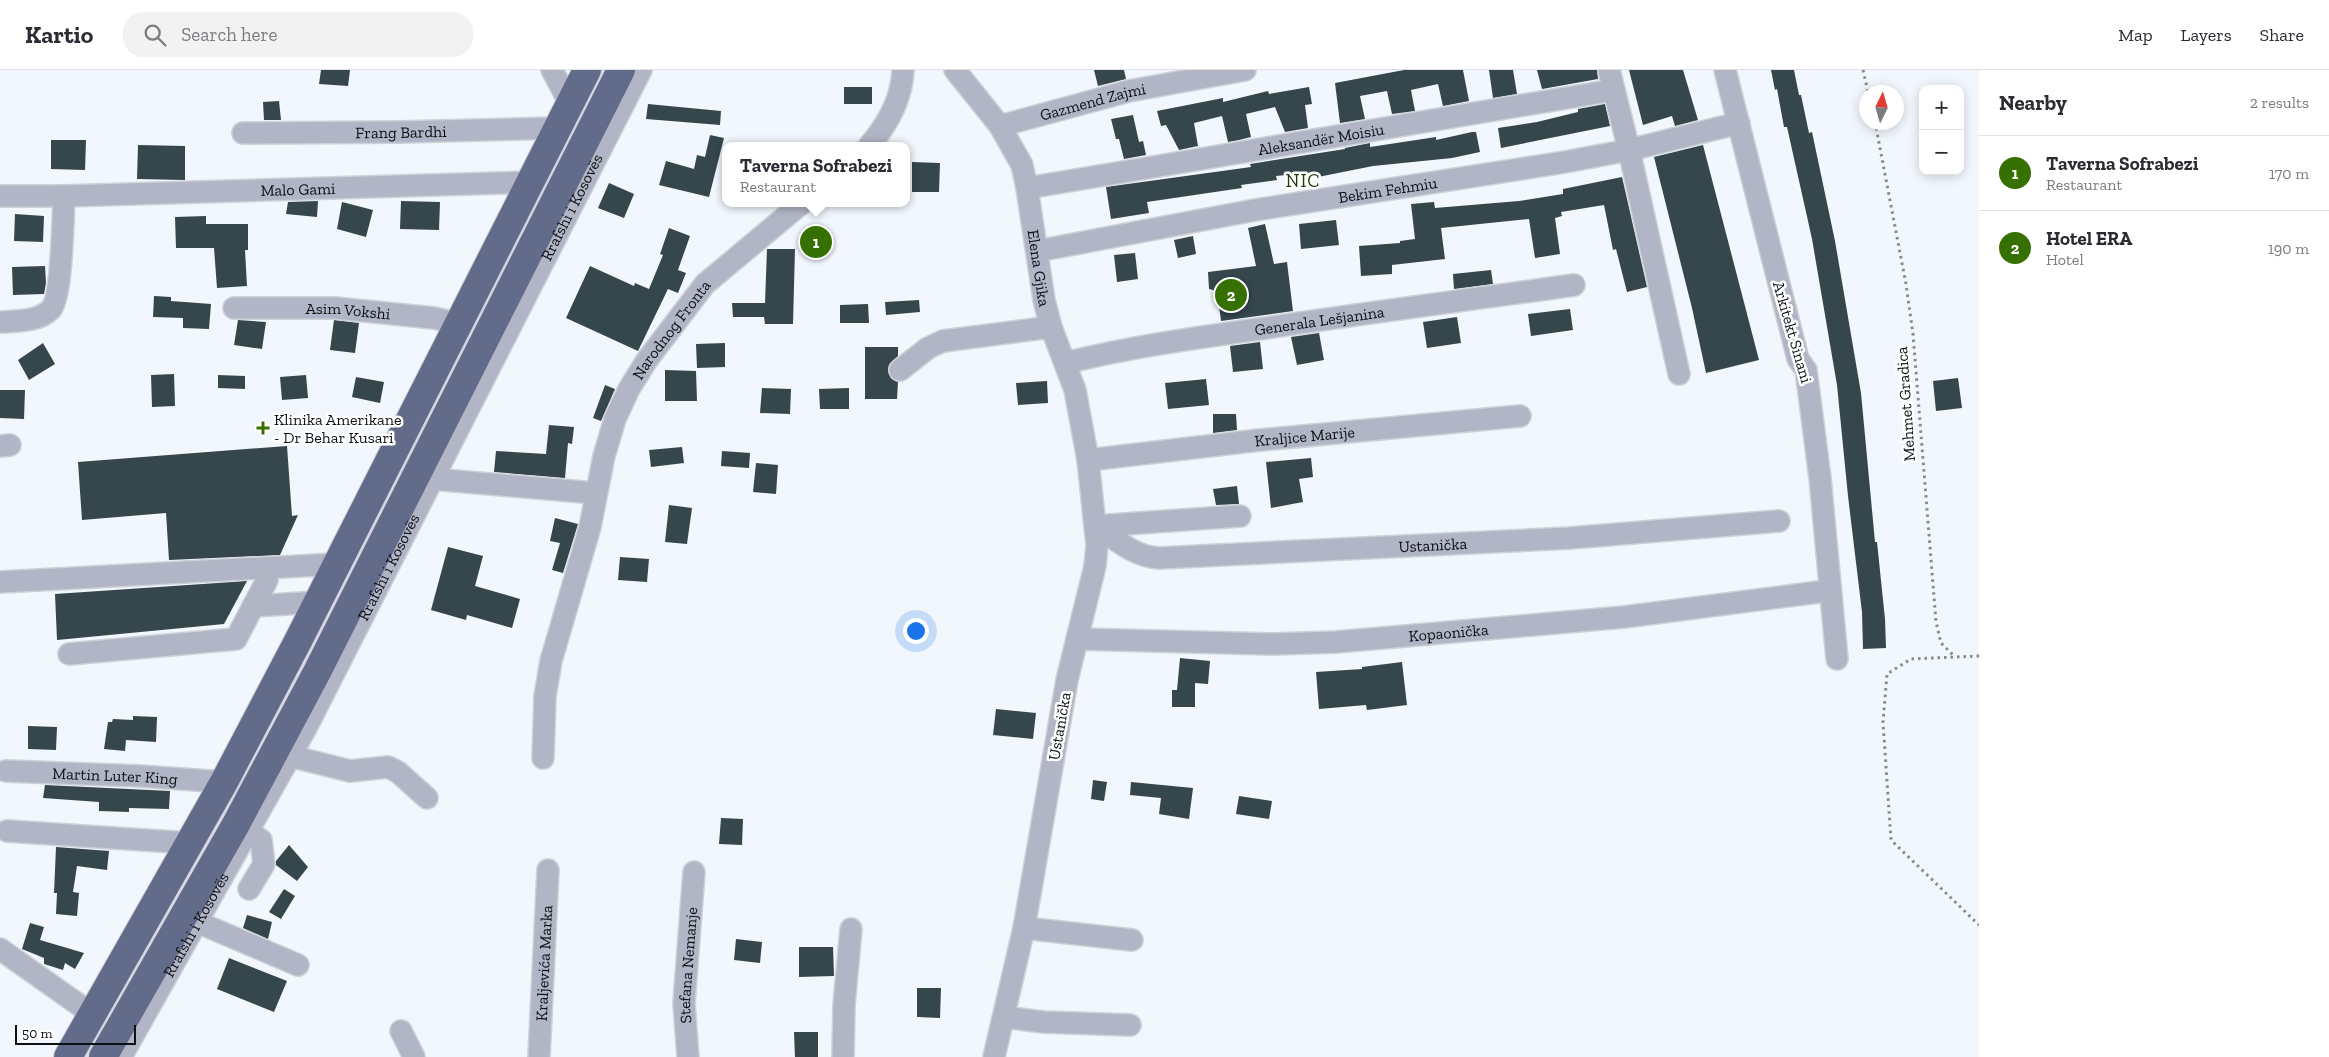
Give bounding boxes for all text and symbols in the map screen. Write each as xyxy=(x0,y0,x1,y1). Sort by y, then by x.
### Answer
search box xyxy=(123,12,473,57)
text: Kartio xyxy=(25,20,93,49)
icon: search xyxy=(141,21,169,49)
text: Search here xyxy=(181,23,277,46)
text: Map xyxy=(2118,24,2153,46)
text: Layers xyxy=(2181,24,2232,46)
text: Share xyxy=(2260,24,2304,46)
street label: Gazmend Zajmi xyxy=(1038,79,1148,125)
north arrow xyxy=(1859,85,1904,130)
map controls xyxy=(1919,85,1964,175)
button: + xyxy=(1919,85,1964,130)
text: Nearby xyxy=(1999,90,2067,115)
text: 2 results xyxy=(2250,93,2309,112)
street label: Aleksandër Moisiu xyxy=(1256,120,1386,159)
street label: Frang Bardhi xyxy=(355,122,447,142)
button: − xyxy=(1919,130,1964,175)
popup xyxy=(722,142,910,207)
street label: Rrafshi i Kosovës xyxy=(537,151,607,264)
text: Taverna Sofrabezi xyxy=(2046,152,2199,175)
text: Taverna Sofrabezi xyxy=(740,154,892,177)
text: 1 xyxy=(2012,164,2018,183)
text: 170 m xyxy=(2269,164,2309,183)
district label: NIC xyxy=(1285,169,1321,192)
street label: Bekim Fehmiu xyxy=(1337,173,1438,207)
text: Restaurant xyxy=(2046,175,2122,194)
text: Restaurant xyxy=(740,177,816,196)
street label: Malo Gami xyxy=(260,179,336,200)
pin: 1 xyxy=(800,223,832,261)
text: Hotel ERA xyxy=(2046,227,2132,250)
street label: Elena Gjika xyxy=(1023,228,1054,309)
text: 2 xyxy=(2011,239,2019,258)
text: 190 m xyxy=(2268,239,2309,258)
text: Hotel xyxy=(2046,250,2084,269)
street label: Narodnog Fronta xyxy=(628,276,715,383)
pin: 2 xyxy=(1215,276,1247,314)
street label: Arkitekt Sinani xyxy=(1769,279,1816,386)
street label: Asim Vokshi xyxy=(305,299,392,324)
street label: Generala Lešjanina xyxy=(1253,302,1386,340)
street label: Mehmet Gradica xyxy=(1892,346,1919,462)
place label: Klinika Amerikane - Dr Behar Kusari xyxy=(274,410,402,447)
marker: Klinika Amerikane - Dr Behar Kusari xyxy=(256,421,270,435)
street label: Kraljice Marije xyxy=(1254,422,1356,451)
street label: Rrafshi i Kosovës xyxy=(353,511,423,624)
street label: Ustanička xyxy=(1398,534,1468,556)
your location xyxy=(903,618,929,644)
street label: Kopaonička xyxy=(1408,620,1489,646)
street label: Ustanička xyxy=(1044,690,1075,762)
street label: Martin Luter King xyxy=(52,764,178,789)
street label: Rrafshi i Kosovës xyxy=(159,869,233,981)
street label: Kraljevića Marka xyxy=(532,904,556,1022)
street label: Stefana Nemanje xyxy=(675,906,701,1024)
scale bar xyxy=(15,1022,136,1045)
text: 50 m xyxy=(22,1025,53,1042)

